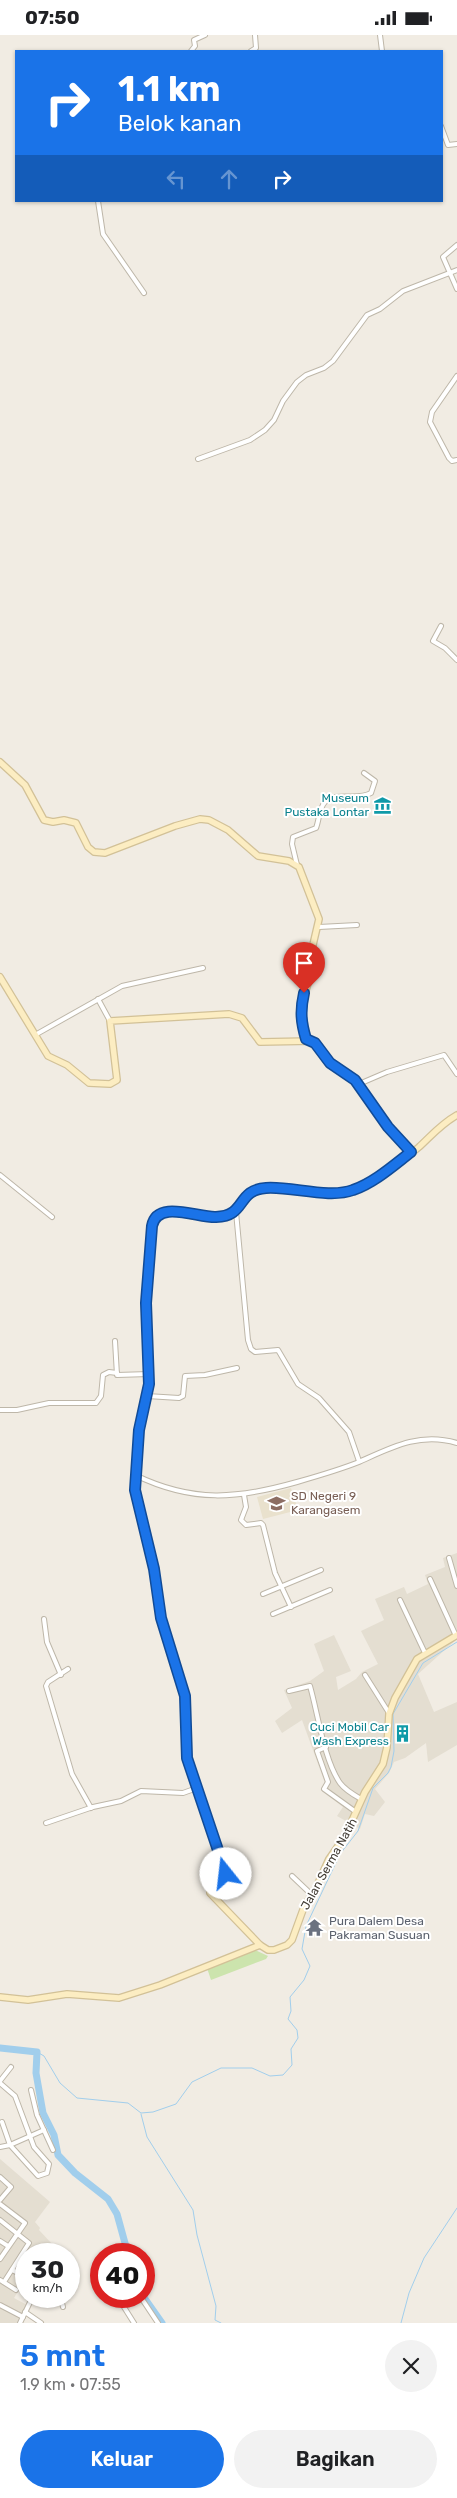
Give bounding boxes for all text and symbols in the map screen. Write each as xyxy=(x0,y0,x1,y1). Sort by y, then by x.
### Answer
text: 07:50 xyxy=(25,6,80,29)
text: 1.1 km xyxy=(118,68,220,110)
icon: right xyxy=(35,70,100,135)
text: Belok kanan xyxy=(118,110,242,137)
icon: left xyxy=(162,165,190,193)
icon: ahead xyxy=(215,165,243,193)
icon: right xyxy=(268,165,296,193)
place label: Museum Pustaka Lontar xyxy=(284,791,369,819)
museum icon: Museum Pustaka Lontar xyxy=(373,795,393,815)
pin xyxy=(283,942,325,993)
icon: arrive xyxy=(290,949,318,977)
place label: SD Negeri 9 Karangasem xyxy=(291,1489,360,1517)
school or university icon: SD Negeri 9 Karangasem xyxy=(267,1493,287,1513)
place label: Cuci Mobil Car Wash Express xyxy=(310,1720,389,1748)
building icon: Cuci Mobil Car Wash Express xyxy=(393,1724,413,1744)
street label: Jalan Serma Natih xyxy=(298,1816,360,1912)
position arrow xyxy=(199,1847,251,1899)
place label: Pura Dalem Desa Pakraman Susuan xyxy=(329,1914,430,1942)
temple icon: Pura Dalem Desa Pakraman Susuan xyxy=(305,1918,325,1938)
speed limit sign: 40 xyxy=(90,2243,155,2308)
text: 30 xyxy=(31,2255,64,2284)
text: km/h xyxy=(33,2281,62,2295)
text: 5 mnt xyxy=(20,2338,105,2374)
button: close xyxy=(385,2340,437,2392)
text: 1.9 km · 07:55 xyxy=(20,2375,121,2394)
button: Keluar xyxy=(20,2430,224,2488)
button: Bagikan xyxy=(234,2430,437,2488)

